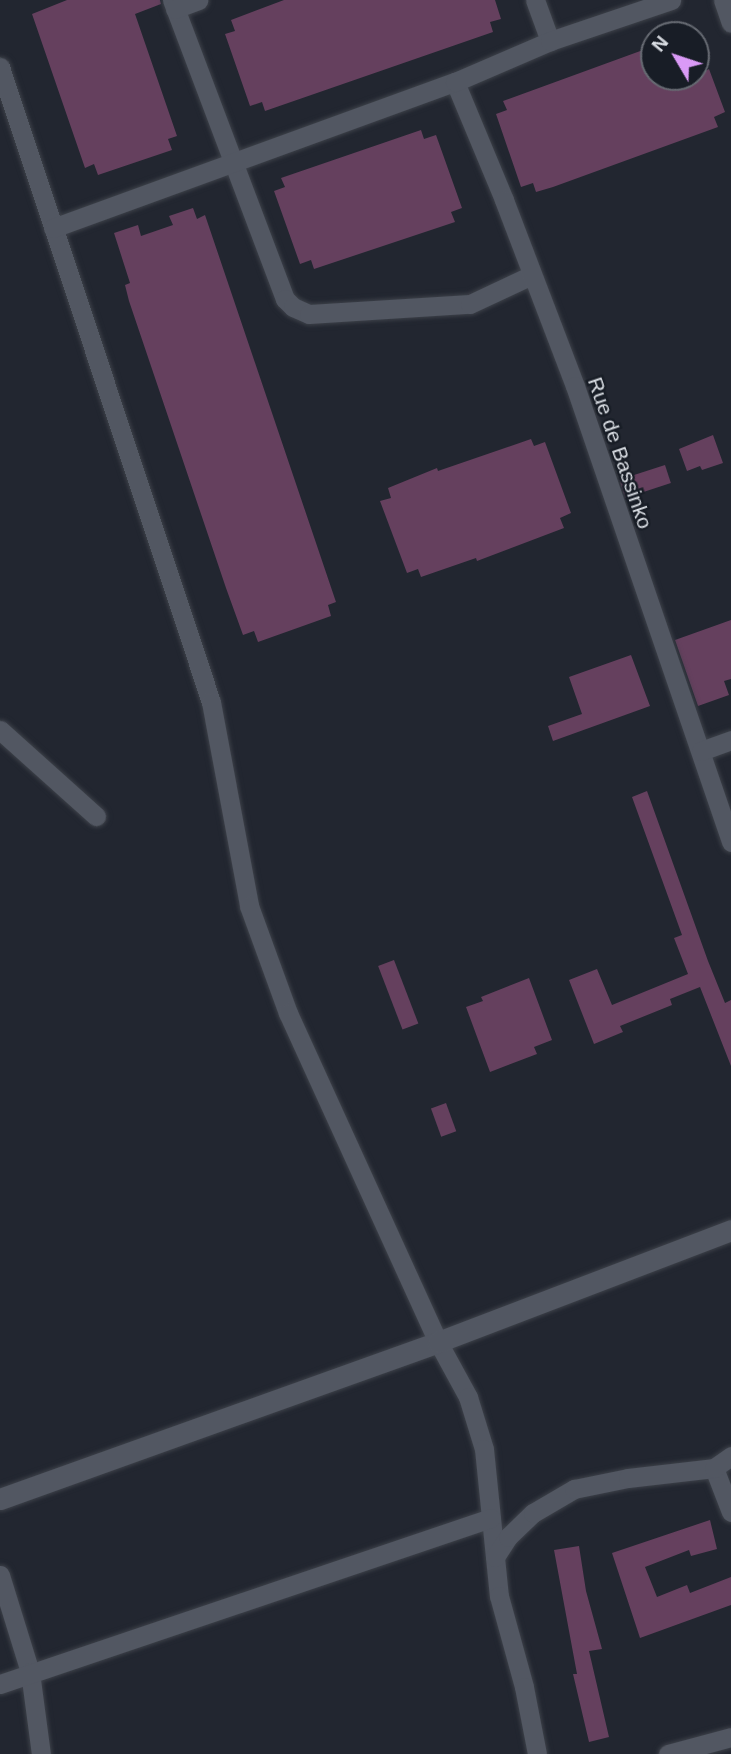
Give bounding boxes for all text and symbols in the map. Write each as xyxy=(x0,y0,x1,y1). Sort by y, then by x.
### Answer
north arrow xyxy=(640,21,710,91)
text: N xyxy=(647,32,672,56)
street label: Rue de Bassinko xyxy=(582,374,658,532)

